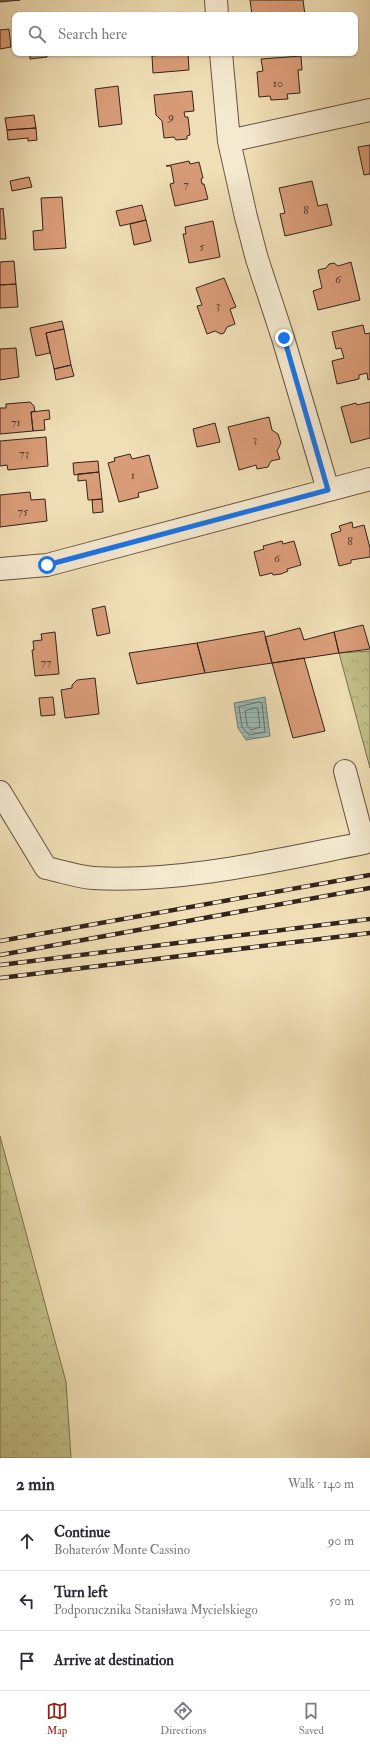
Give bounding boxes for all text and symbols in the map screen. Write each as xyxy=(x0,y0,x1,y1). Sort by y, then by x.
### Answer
search box xyxy=(12,12,358,56)
icon: search xyxy=(26,23,48,45)
text: Search here xyxy=(58,25,127,44)
house number: 10 xyxy=(273,76,283,91)
house number: 9 xyxy=(167,109,174,124)
house number: 7 xyxy=(183,177,189,192)
house number: 8 xyxy=(303,203,309,218)
house number: 5 xyxy=(199,239,205,254)
house number: 6 xyxy=(335,272,342,287)
house number: 3 xyxy=(216,298,220,313)
route end xyxy=(275,329,293,347)
house number: 71 xyxy=(11,415,21,430)
house number: 3 xyxy=(253,432,257,447)
house number: 73 xyxy=(19,446,29,461)
house number: 1 xyxy=(131,468,135,483)
house number: 75 xyxy=(18,504,29,519)
house number: 8 xyxy=(347,534,353,549)
house number: 6 xyxy=(274,551,281,566)
route start xyxy=(38,556,56,574)
house number: 77 xyxy=(40,655,52,670)
text: 2 min xyxy=(16,1474,55,1495)
text: Walk · 140 m xyxy=(288,1476,354,1492)
text: Continue xyxy=(54,1523,110,1542)
icon: ahead xyxy=(16,1530,38,1552)
text: 90 m xyxy=(328,1533,354,1549)
text: Bohaterów Monte Cassino xyxy=(54,1542,190,1558)
text: Turn left xyxy=(54,1583,108,1602)
icon: left xyxy=(16,1590,38,1612)
text: 50 m xyxy=(329,1593,354,1609)
text: Podporucznika Stanisława Mycielskiego xyxy=(54,1602,258,1618)
icon: arrive xyxy=(16,1650,38,1672)
text: Arrive at destination xyxy=(54,1651,174,1670)
tab: Map xyxy=(46,1700,68,1737)
tab: Directions xyxy=(160,1700,207,1737)
tab: Saved xyxy=(299,1700,324,1737)

